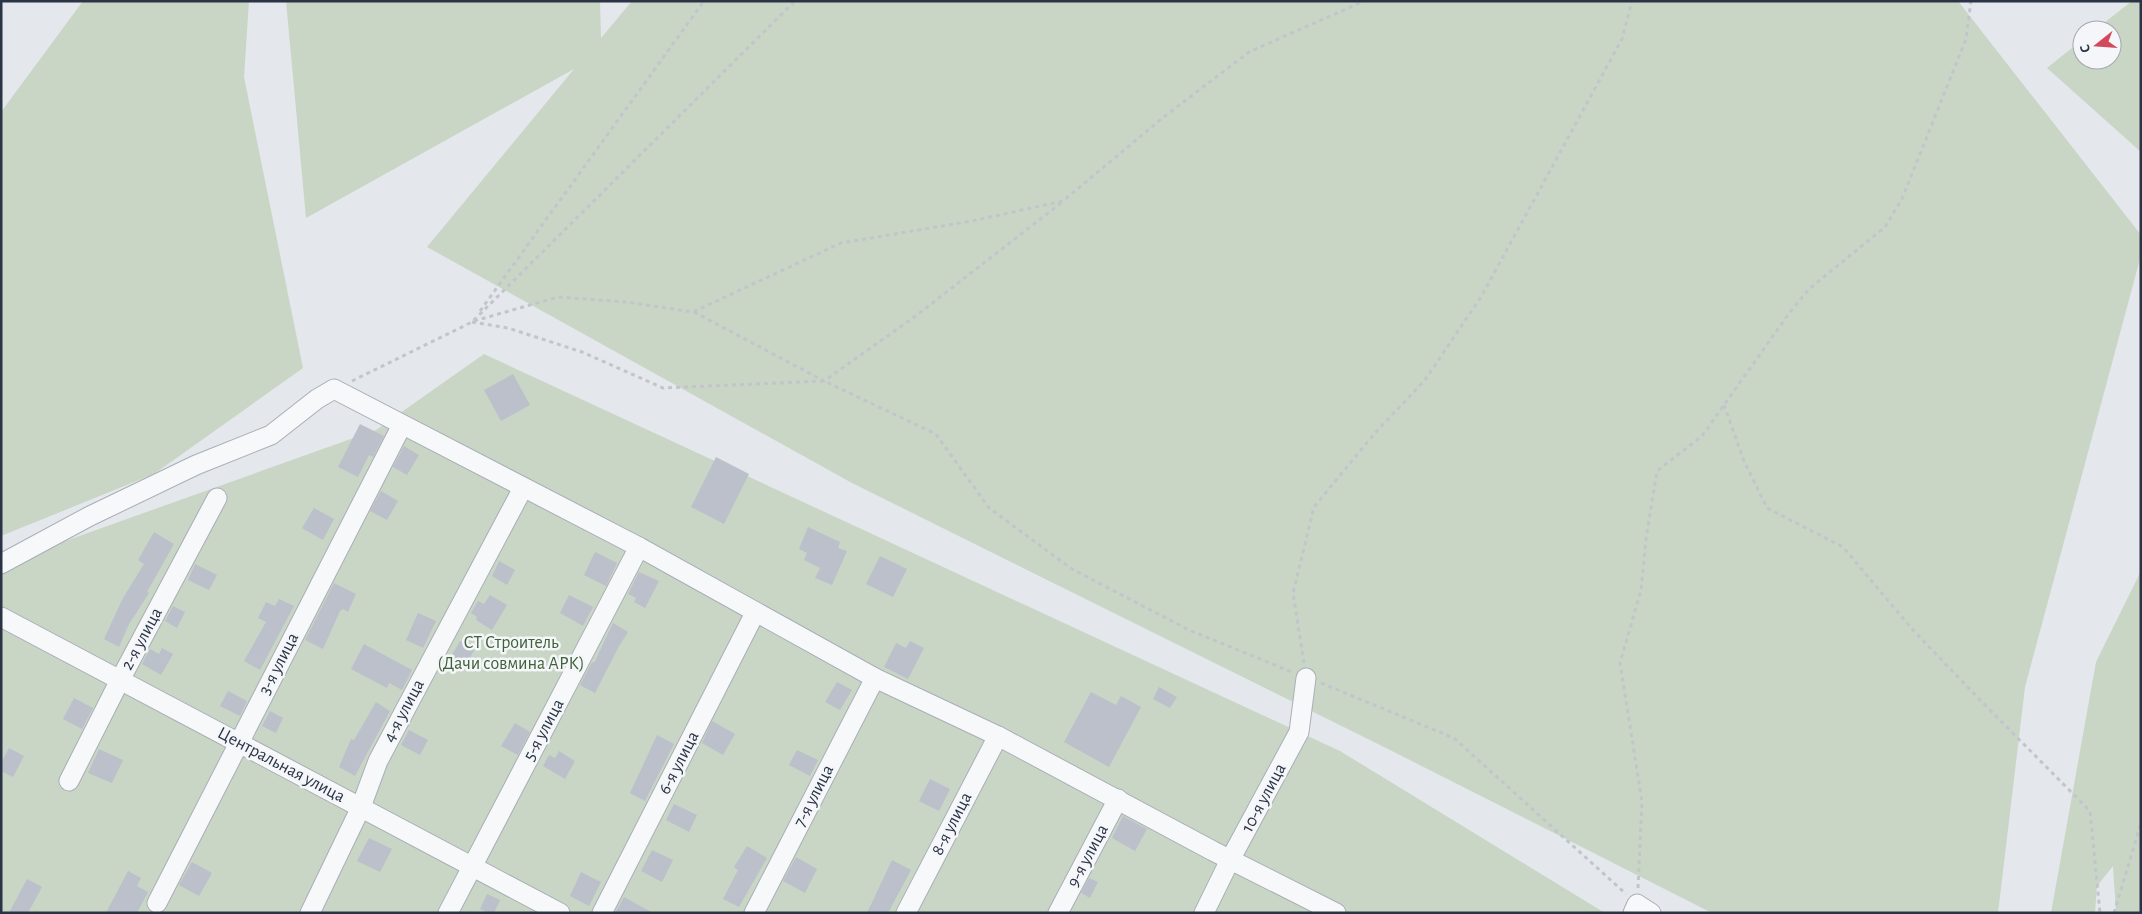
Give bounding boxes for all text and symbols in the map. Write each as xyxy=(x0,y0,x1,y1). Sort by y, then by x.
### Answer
north arrow xyxy=(2072,20,2122,70)
text: С xyxy=(2078,43,2093,54)
street label: 2-я улица xyxy=(118,605,166,673)
street label: 3-я улица xyxy=(256,630,302,698)
park label: СТ Строитель (Дачи совмина АРК) xyxy=(437,634,585,673)
street label: 4-я улица xyxy=(380,677,428,745)
street label: 5-я улица xyxy=(520,696,568,764)
street label: Центральная улица xyxy=(214,724,348,806)
street label: 6-я улица xyxy=(656,729,702,797)
street label: 10-я улица xyxy=(1238,761,1290,835)
street label: 7-я улица xyxy=(791,762,837,830)
street label: 8-я улица xyxy=(929,790,975,858)
street label: 9-я улица xyxy=(1064,822,1112,890)

